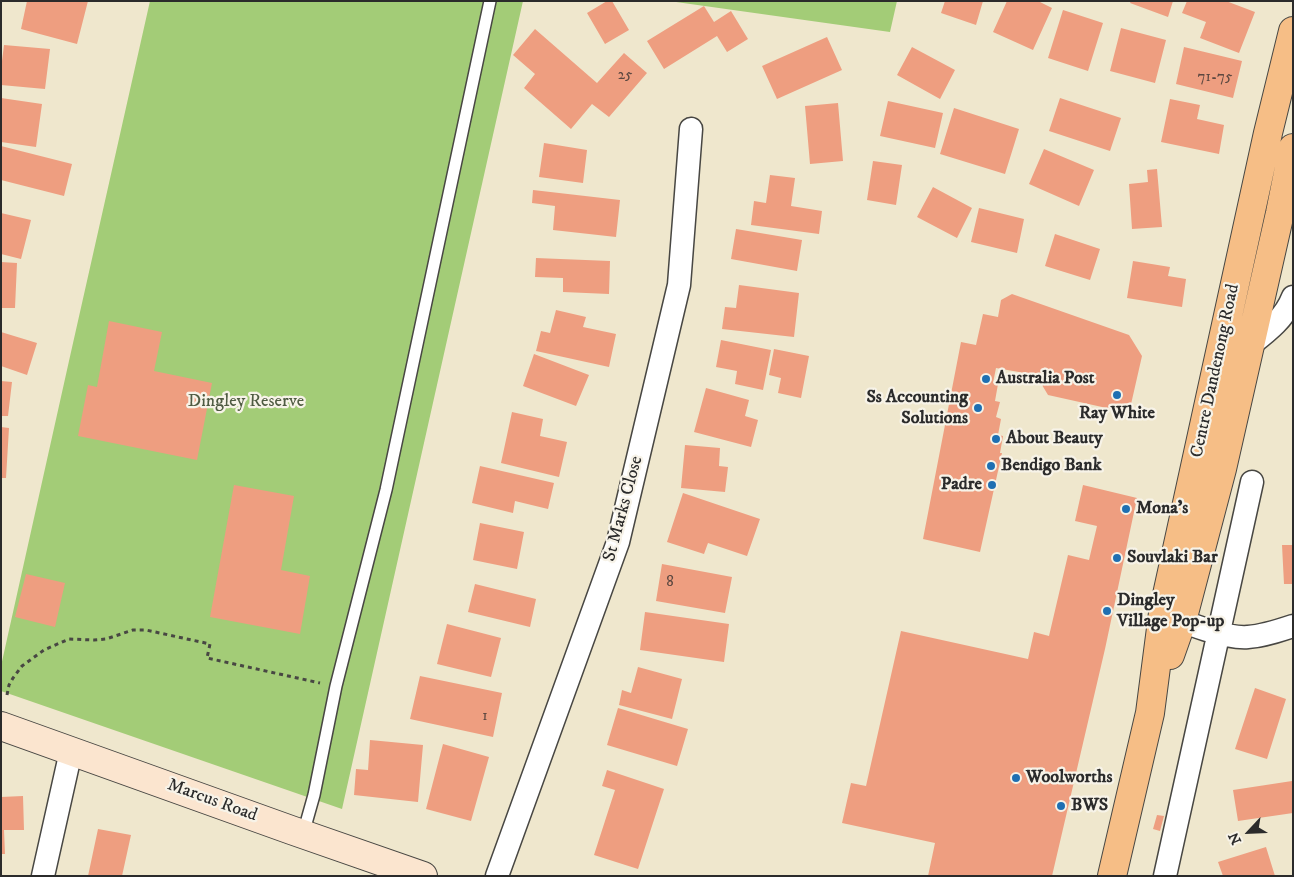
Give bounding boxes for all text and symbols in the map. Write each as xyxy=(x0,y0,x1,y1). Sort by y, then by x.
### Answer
house number: 25 xyxy=(618,67,632,85)
house number: 71-75 xyxy=(1198,69,1232,87)
street label: Centre Dandenong Road xyxy=(1187,282,1245,460)
place label: Australia Post xyxy=(996,368,1094,390)
marker: Australia Post xyxy=(980,373,992,385)
place label: Ss Accounting Solutions xyxy=(866,387,968,429)
marker: Ray White xyxy=(1111,389,1123,401)
park label: Dingley Reserve xyxy=(188,391,304,413)
marker: Ss Accounting Solutions xyxy=(972,402,984,414)
place label: Ray White xyxy=(1079,403,1155,425)
place label: About Beauty xyxy=(1006,428,1102,450)
marker: About Beauty xyxy=(990,433,1002,445)
street label: St Marks Close xyxy=(600,454,648,564)
place label: Bendigo Bank xyxy=(1001,455,1102,477)
marker: Bendigo Bank xyxy=(985,460,997,472)
place label: Padre xyxy=(941,474,982,496)
marker: Padre xyxy=(986,479,998,491)
place label: Mona's xyxy=(1136,498,1188,520)
marker: Mona's xyxy=(1120,503,1132,515)
place label: Souvlaki Bar xyxy=(1127,547,1218,569)
marker: Souvlaki Bar xyxy=(1111,552,1123,564)
house number: 8 xyxy=(666,574,674,592)
place label: Dingley Village Pop-up xyxy=(1117,590,1224,632)
marker: Dingley Village Pop-up xyxy=(1101,605,1113,617)
house number: 1 xyxy=(482,708,488,726)
place label: Woolworths xyxy=(1026,767,1112,789)
marker: Woolworths xyxy=(1010,772,1022,784)
street label: Marcus Road xyxy=(164,775,260,827)
place label: BWS xyxy=(1071,795,1108,817)
marker: BWS xyxy=(1055,800,1067,812)
north arrow xyxy=(1224,807,1274,857)
text: N xyxy=(1225,829,1246,847)

